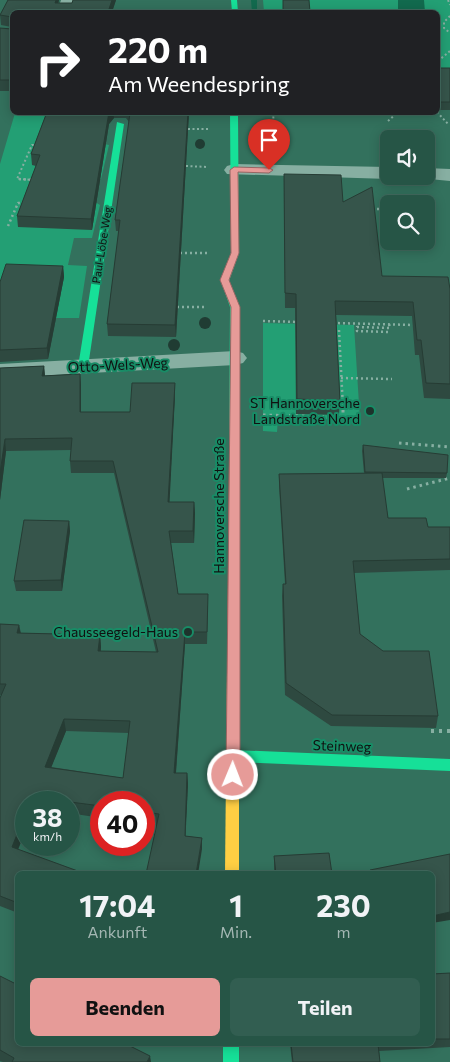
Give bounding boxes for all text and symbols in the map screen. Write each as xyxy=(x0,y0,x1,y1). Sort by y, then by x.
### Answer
text: 220 m xyxy=(108,27,208,70)
icon: right xyxy=(25,30,90,95)
text: Am Weendespring xyxy=(108,70,290,97)
pin xyxy=(248,119,290,170)
icon: arrive xyxy=(255,126,283,154)
map controls xyxy=(380,130,435,250)
button: sound xyxy=(380,130,435,185)
button: search xyxy=(380,195,435,250)
street label: Paul-Löbe-Weg xyxy=(89,205,114,284)
street label: Otto-Wels-Weg xyxy=(67,353,169,376)
place label: ST Hannoversche Landstraße Nord xyxy=(250,394,360,427)
marker: ST Hannoversche Landstraße Nord xyxy=(364,405,376,417)
street label: Hannoversche Straße xyxy=(210,438,227,574)
place label: Chausseegeld-Haus xyxy=(53,623,178,640)
marker: Chausseegeld-Haus xyxy=(182,626,194,638)
street label: Steinweg xyxy=(312,736,372,755)
position arrow xyxy=(206,748,258,800)
speed limit sign: 40 xyxy=(90,791,155,856)
text: 38 xyxy=(32,802,63,832)
text: km/h xyxy=(33,829,62,843)
text: 17:04 xyxy=(79,886,156,923)
text: 1 xyxy=(229,886,243,923)
text: 230 xyxy=(316,886,371,923)
text: Ankunft xyxy=(87,922,147,941)
text: Min. xyxy=(220,922,252,941)
text: m xyxy=(337,922,351,941)
button: Beenden xyxy=(30,978,220,1036)
button: Teilen xyxy=(230,978,420,1036)

